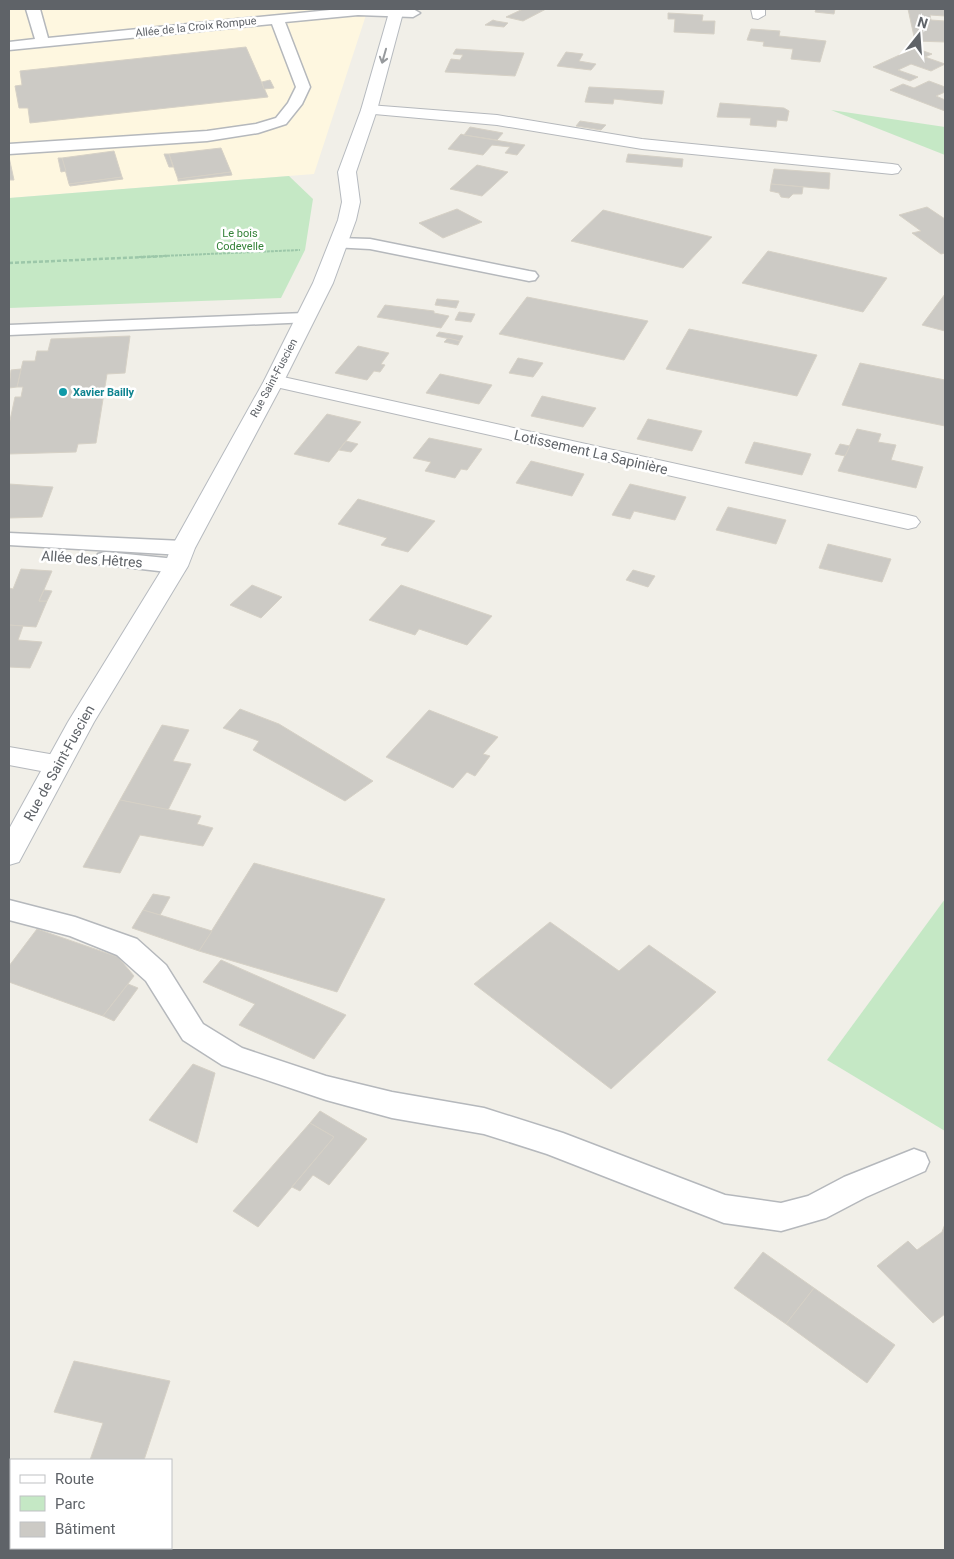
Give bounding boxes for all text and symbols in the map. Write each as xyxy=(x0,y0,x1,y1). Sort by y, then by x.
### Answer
north arrow xyxy=(894,10,944,60)
text: N xyxy=(916,13,930,32)
street label: Allée de la Croix Rompue xyxy=(135,14,257,40)
one-way arrow xyxy=(378,47,388,63)
park label: Le bois Codevelle xyxy=(216,227,264,253)
street label: Rue Saint-Fuscien xyxy=(248,336,300,420)
marker: Xavier Bailly xyxy=(57,386,69,398)
place label: Xavier Bailly xyxy=(73,386,135,399)
street label: Lotissement La Sapinière xyxy=(513,427,669,477)
street label: Allée des Hêtres xyxy=(41,547,143,571)
street label: Rue de Saint-Fuscien xyxy=(20,702,98,824)
legend xyxy=(10,1459,172,1549)
text: Route xyxy=(55,1470,94,1488)
text: Parc xyxy=(55,1495,85,1513)
text: Bâtiment xyxy=(55,1520,115,1538)

